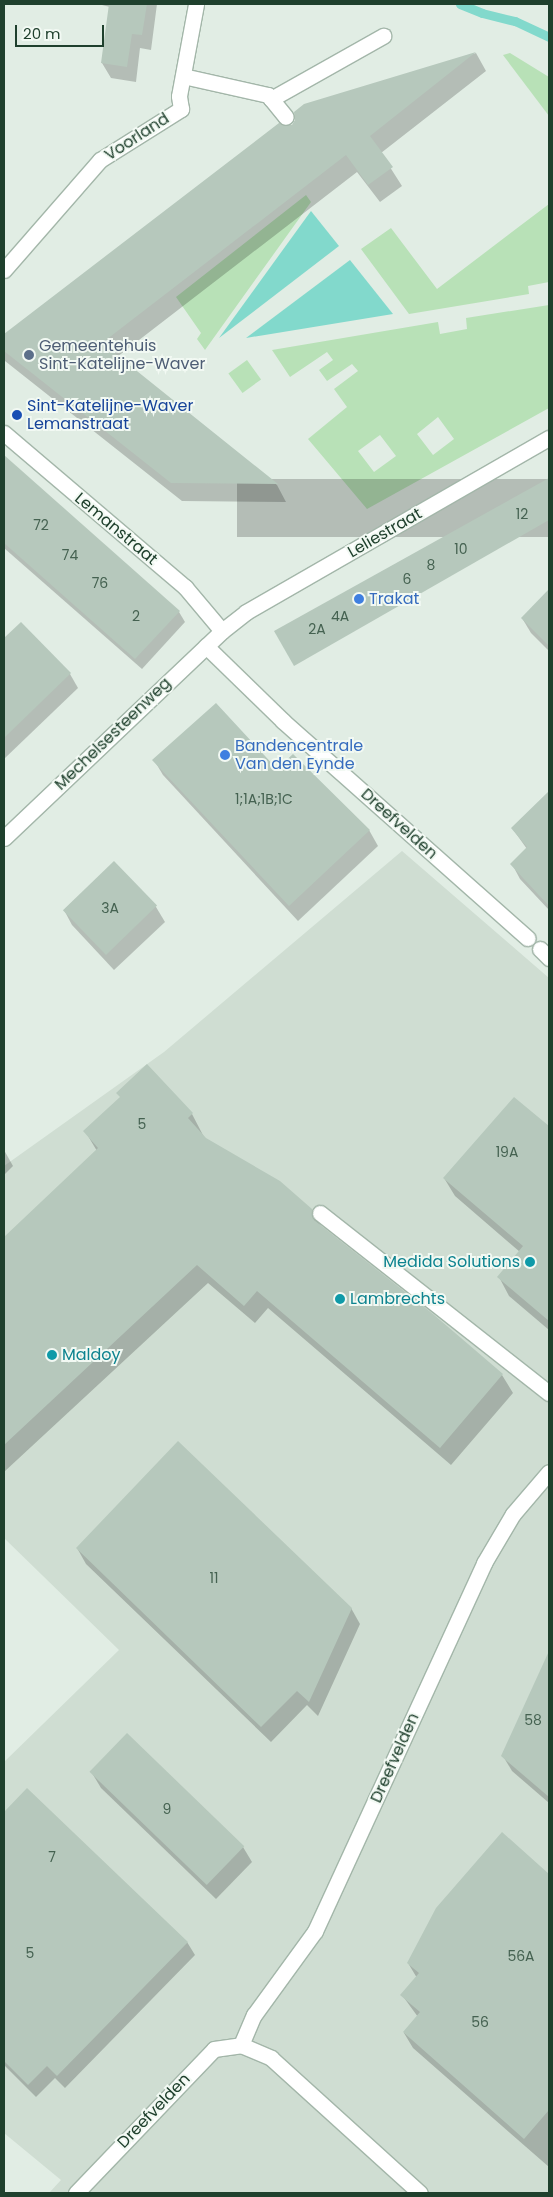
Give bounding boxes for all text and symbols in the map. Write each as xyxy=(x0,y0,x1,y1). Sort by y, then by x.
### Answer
scale bar xyxy=(18,15,106,47)
text: 20 m xyxy=(23,23,61,44)
street label: Voorland xyxy=(101,109,173,165)
place label: Gemeentehuis Sint-Katelijne-Waver xyxy=(39,336,205,374)
marker: Gemeentehuis Sint-Katelijne-Waver xyxy=(23,349,35,361)
place label: Sint-Katelijne-Waver Lemanstraat xyxy=(27,396,193,434)
marker: Sint-Katelijne-Waver Lemanstraat xyxy=(11,409,23,421)
street label: Lemanstraat xyxy=(71,489,161,569)
street label: Leliestraat xyxy=(345,504,425,562)
house number: 12 xyxy=(516,506,528,522)
house number: 72 xyxy=(33,517,49,533)
house number: 10 xyxy=(454,541,468,557)
house number: 74 xyxy=(62,547,78,563)
house number: 8 xyxy=(427,557,435,573)
house number: 6 xyxy=(403,571,411,587)
house number: 76 xyxy=(92,575,108,591)
place label: Trakat xyxy=(369,589,419,609)
marker: Trakat xyxy=(353,593,365,605)
house number: 2 xyxy=(132,608,140,624)
house number: 4A xyxy=(331,608,349,624)
house number: 2A xyxy=(308,621,326,637)
street label: Mechelsesteenweg xyxy=(51,674,175,794)
place label: Bandencentrale Van den Eynde xyxy=(235,736,363,774)
marker: Bandencentrale Van den Eynde xyxy=(219,749,231,761)
street label: Dreefvelden xyxy=(357,785,441,863)
house number: 1;1A;1B;1C xyxy=(235,791,293,807)
house number: 3A xyxy=(101,900,119,916)
house number: 5 xyxy=(138,1116,146,1132)
house number: 19A xyxy=(496,1144,518,1160)
place label: Medida Solutions xyxy=(383,1252,520,1272)
marker: Medida Solutions xyxy=(524,1256,536,1268)
place label: Lambrechts xyxy=(350,1289,445,1309)
marker: Lambrechts xyxy=(334,1293,346,1305)
place label: Maldoy xyxy=(62,1345,121,1365)
marker: Maldoy xyxy=(46,1349,58,1361)
house number: 11 xyxy=(210,1570,218,1586)
street label: Dreefvelden xyxy=(367,1710,423,1806)
house number: 58 xyxy=(524,1712,542,1728)
house number: 9 xyxy=(163,1801,171,1817)
house number: 7 xyxy=(48,1849,56,1865)
house number: 5 xyxy=(26,1945,34,1961)
house number: 56A xyxy=(507,1948,535,1964)
house number: 56 xyxy=(471,2014,489,2030)
street label: Dreefvelden xyxy=(114,2070,194,2152)

